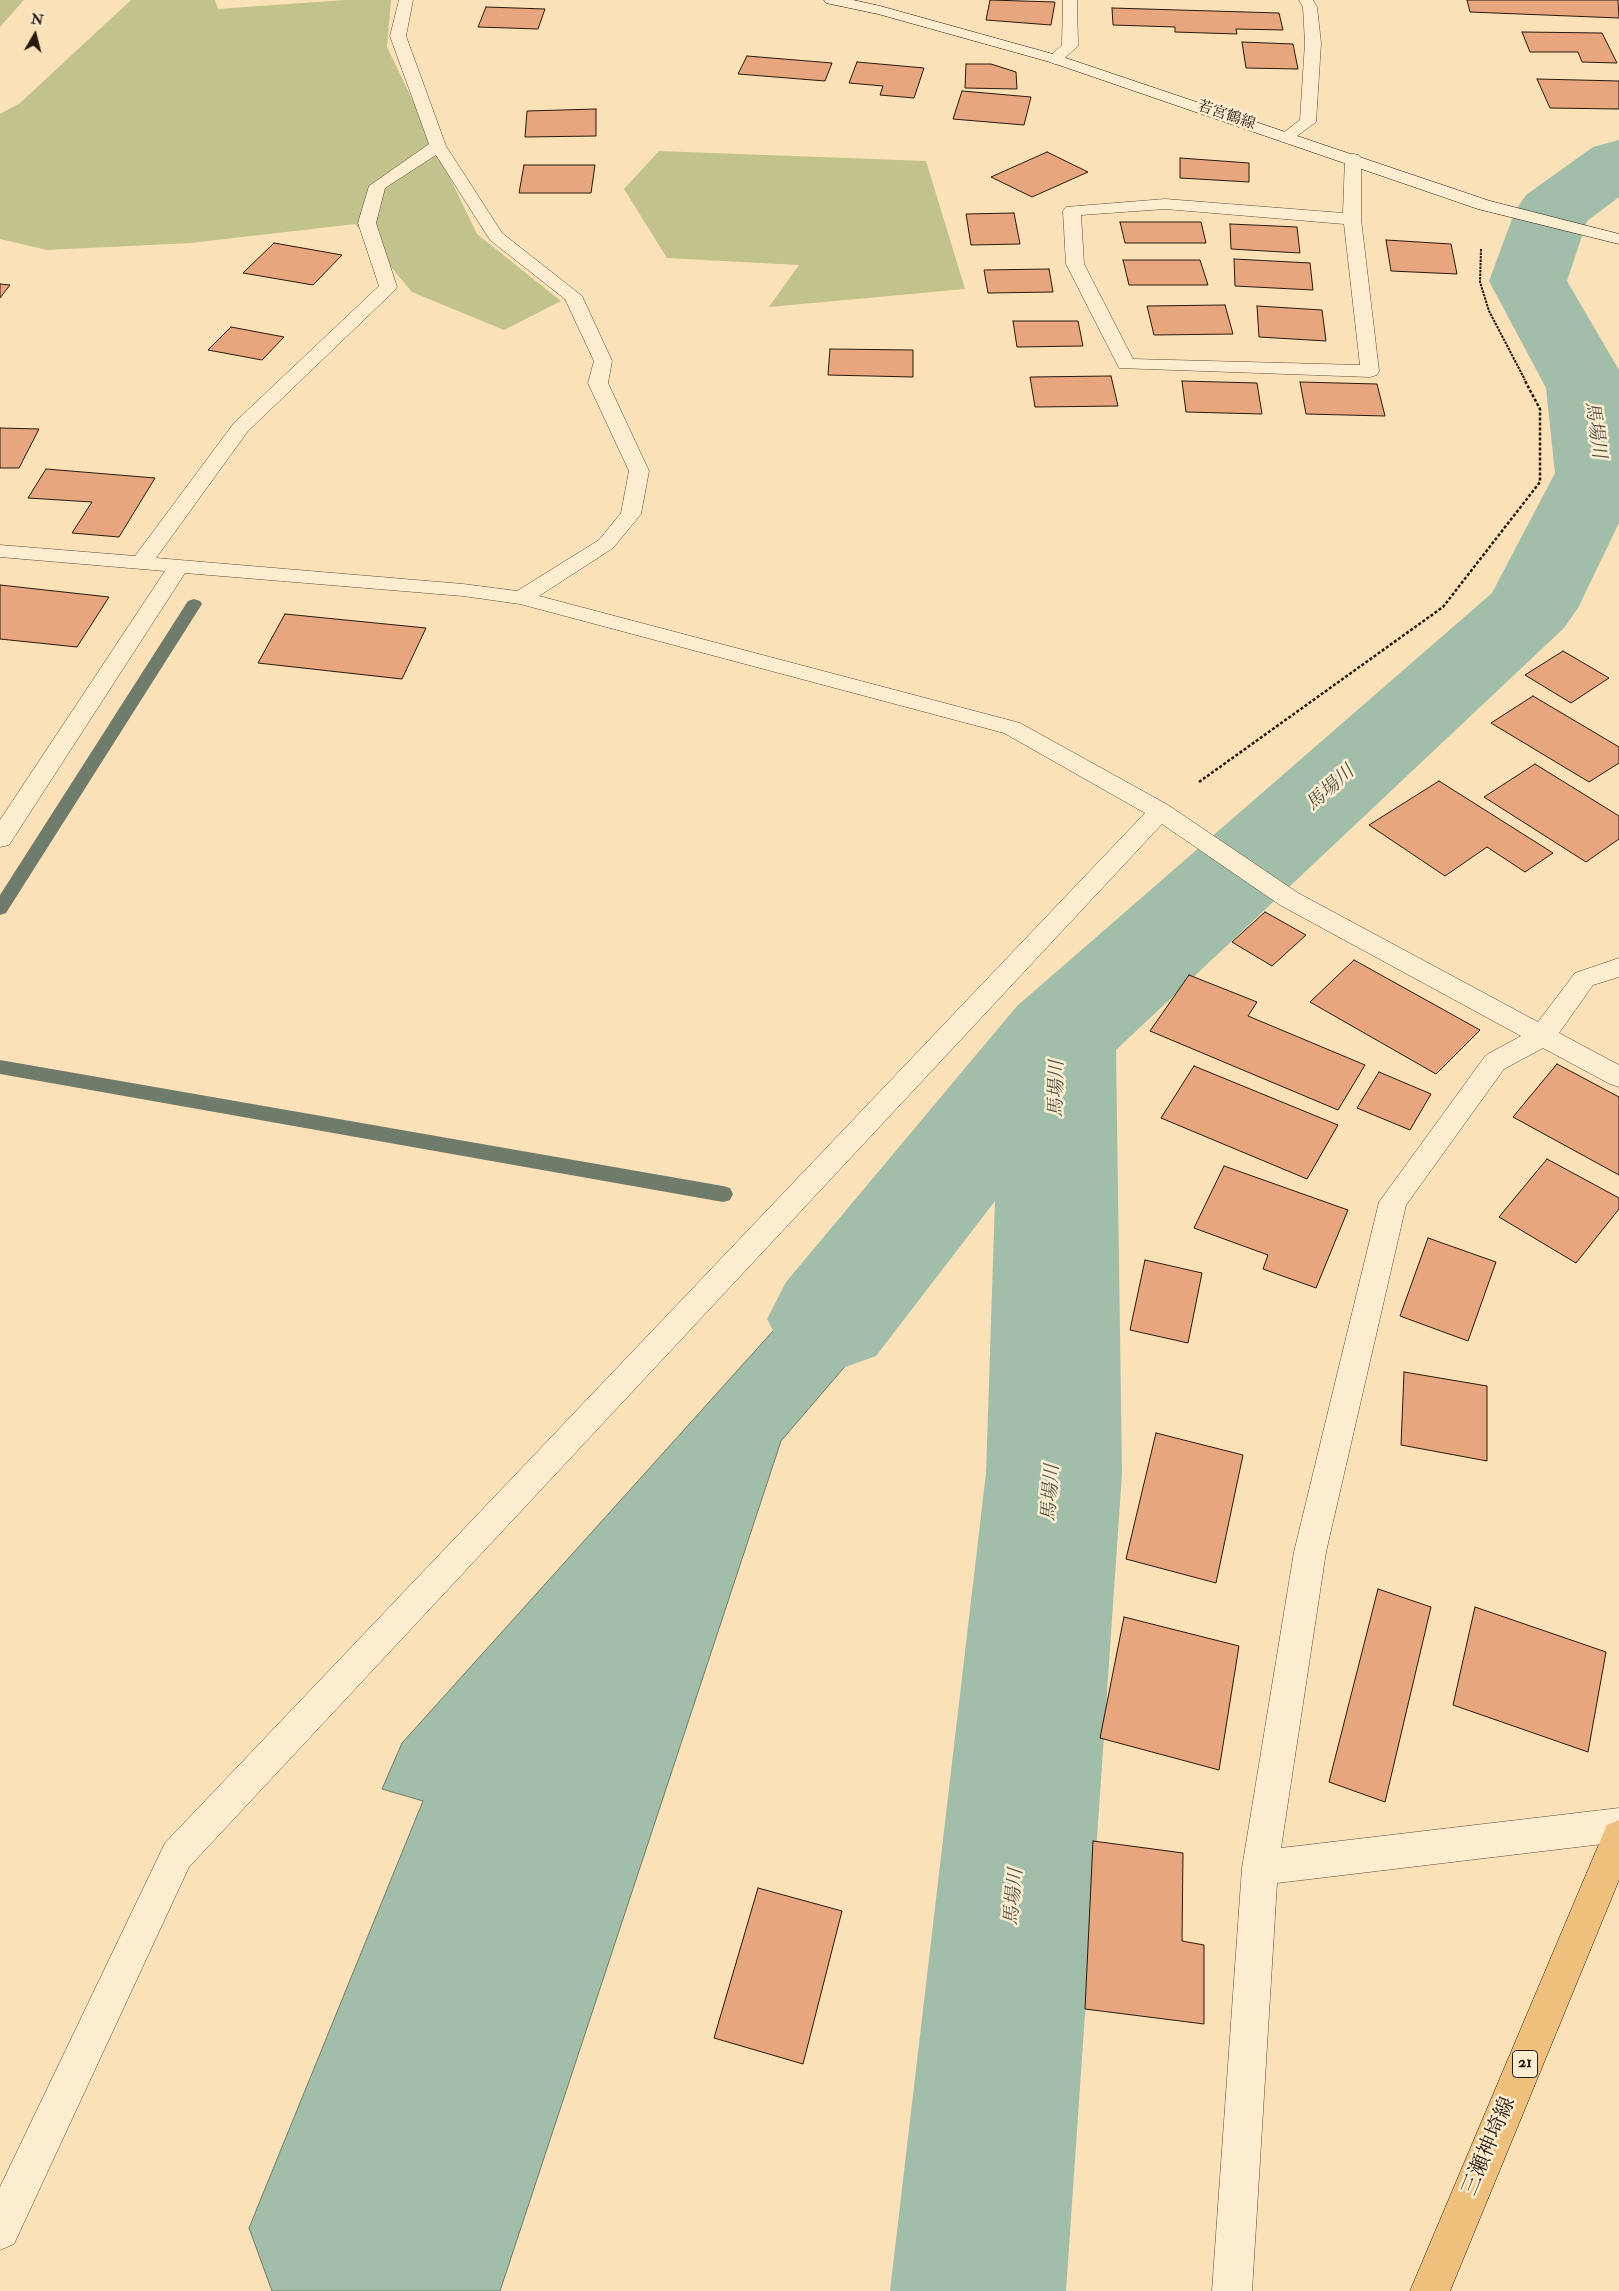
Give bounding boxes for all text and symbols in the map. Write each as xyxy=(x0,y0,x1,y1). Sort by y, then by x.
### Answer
north arrow xyxy=(10,10,60,60)
text: N xyxy=(30,10,45,29)
street label: 若宮鶴線 xyxy=(1195,98,1257,134)
water label: 馬場川 xyxy=(1579,400,1609,460)
water label: 馬場川 xyxy=(1302,761,1360,817)
water label: 馬場川 xyxy=(1046,1060,1070,1118)
water label: 馬場川 xyxy=(1039,1464,1065,1522)
water label: 馬場川 xyxy=(1001,1868,1029,1926)
road number: 21 xyxy=(1512,2050,1538,2078)
street label: 三瀬神埼線 xyxy=(1458,2094,1522,2200)

